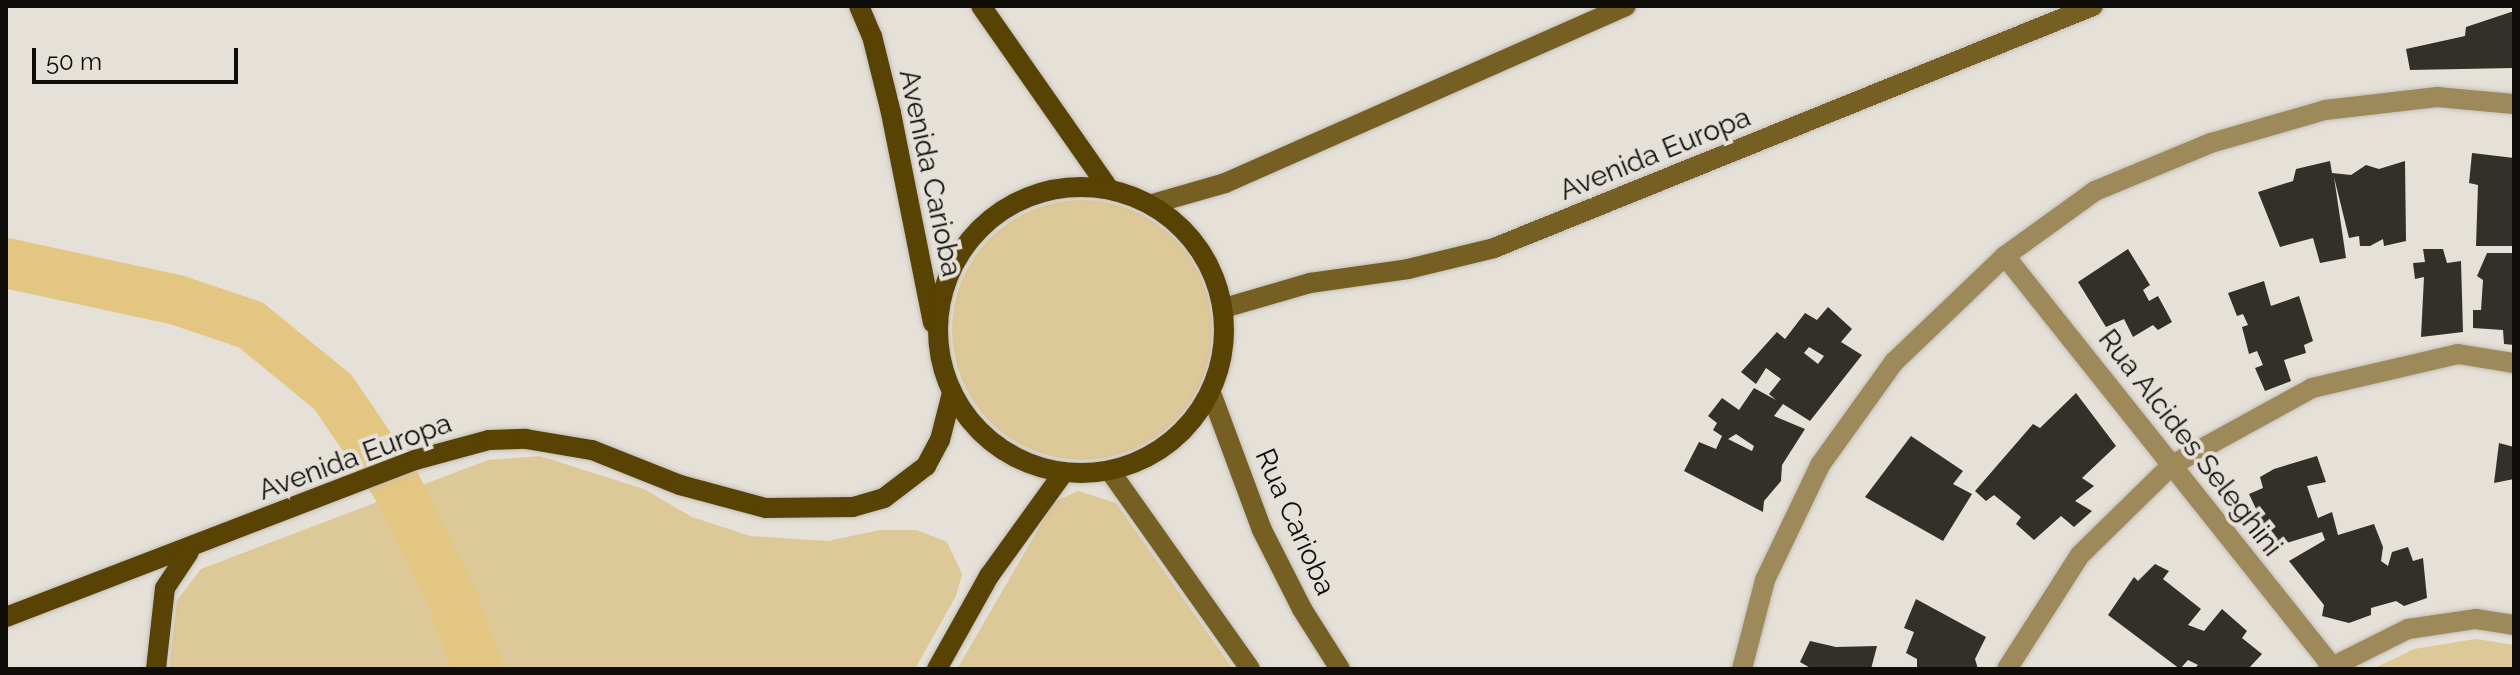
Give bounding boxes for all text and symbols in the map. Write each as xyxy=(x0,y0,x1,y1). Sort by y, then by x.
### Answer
scale bar xyxy=(36,32,242,82)
text: 50 m xyxy=(46,47,102,76)
street label: Avenida Carioba xyxy=(892,66,968,280)
street label: Avenida Europa xyxy=(1555,100,1755,208)
street label: Rua Alcides Seleghini xyxy=(2091,323,2289,563)
street label: Avenida Europa xyxy=(254,406,456,508)
street label: Rua Carioba xyxy=(1248,444,1342,600)

